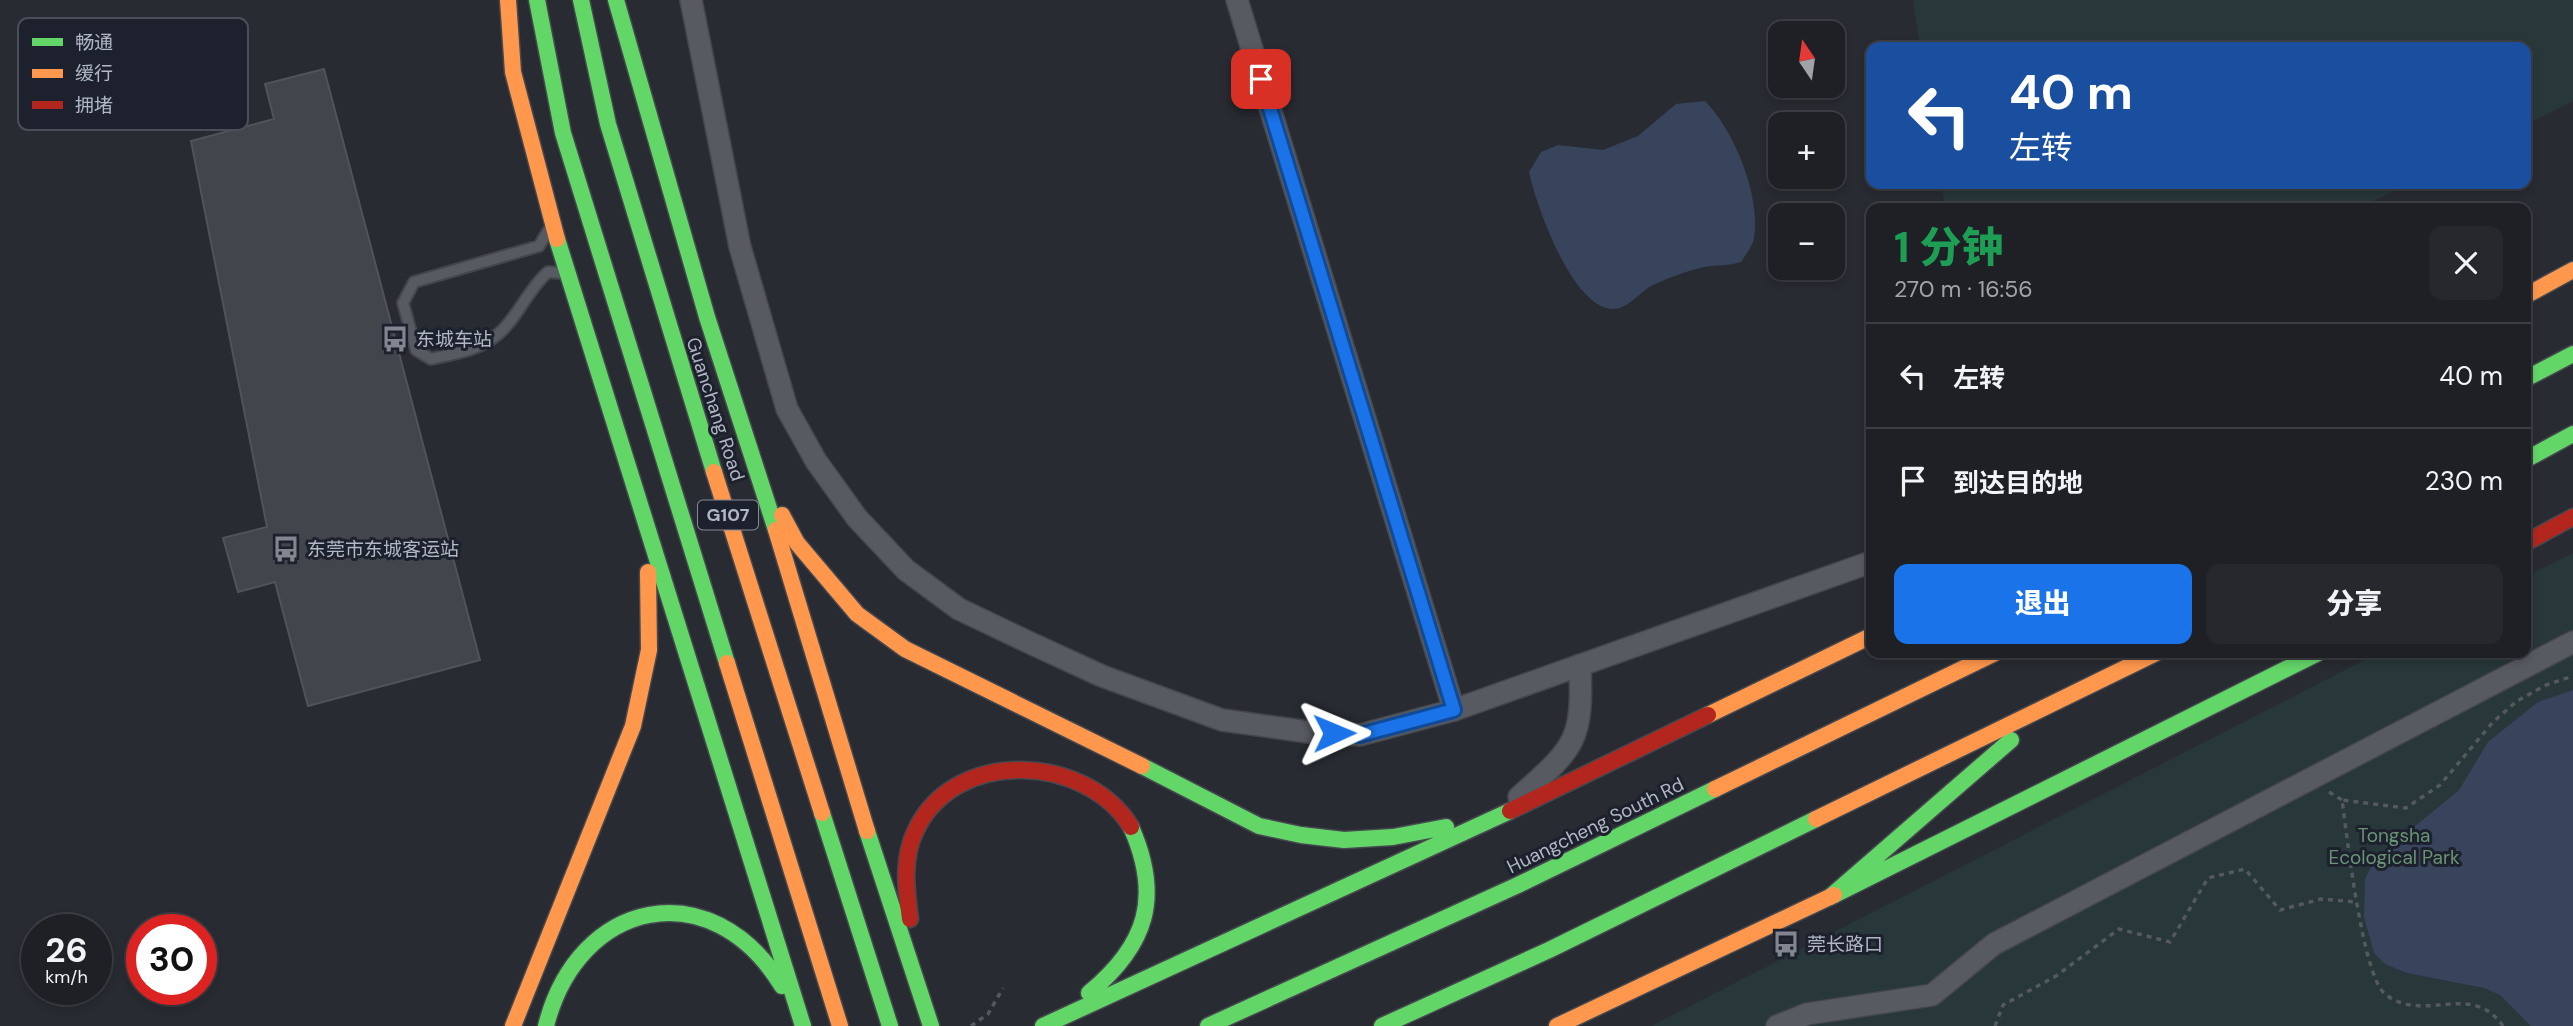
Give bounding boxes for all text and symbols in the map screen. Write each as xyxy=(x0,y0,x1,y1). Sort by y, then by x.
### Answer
legend xyxy=(18,18,248,130)
north arrow xyxy=(1768,21,1844,98)
map controls xyxy=(1768,21,1845,280)
text: 畅通 xyxy=(75,30,113,55)
pin xyxy=(1231,49,1291,109)
icon: arrive xyxy=(1242,60,1280,98)
text: 40 m xyxy=(2009,60,2133,124)
text: 缓行 xyxy=(75,61,113,86)
icon: left xyxy=(1894,70,1985,161)
text: 拥堵 xyxy=(75,93,113,118)
button: + xyxy=(1768,112,1845,189)
text: 左转 xyxy=(2009,127,2073,169)
button: − xyxy=(1768,203,1845,280)
text: 1 分钟 xyxy=(1894,220,2003,275)
button: close xyxy=(2429,226,2503,300)
text: 270 m · 16:56 xyxy=(1894,274,2033,304)
bus stop icon: 东城车站 xyxy=(380,324,410,354)
place label: 东城车站 xyxy=(416,327,492,352)
street label: Guanchang Road xyxy=(681,334,751,484)
icon: left xyxy=(1894,357,1932,395)
text: 40 m xyxy=(2439,359,2503,393)
text: 左转 xyxy=(1953,361,2005,395)
icon: arrive xyxy=(1894,462,1932,500)
text: 230 m xyxy=(2425,464,2503,498)
text: 到达目的地 xyxy=(1953,466,2083,500)
road number: G107 xyxy=(698,500,758,530)
bus stop icon: 东莞市东城客运站 xyxy=(271,534,301,564)
place label: 东莞市东城客运站 xyxy=(307,537,459,562)
button: 退出 xyxy=(1894,564,2192,644)
button: 分享 xyxy=(2206,564,2503,644)
position arrow xyxy=(1297,696,1371,770)
street label: Huangcheng South Rd xyxy=(1503,772,1688,879)
park label: Tongsha Ecological Park xyxy=(2328,823,2460,870)
speed limit sign: 30 xyxy=(126,914,217,1005)
text: 26 xyxy=(45,927,88,973)
bus stop icon: 莞长路口 xyxy=(1771,929,1801,959)
place label: 莞长路口 xyxy=(1807,932,1883,957)
text: km/h xyxy=(45,965,88,989)

